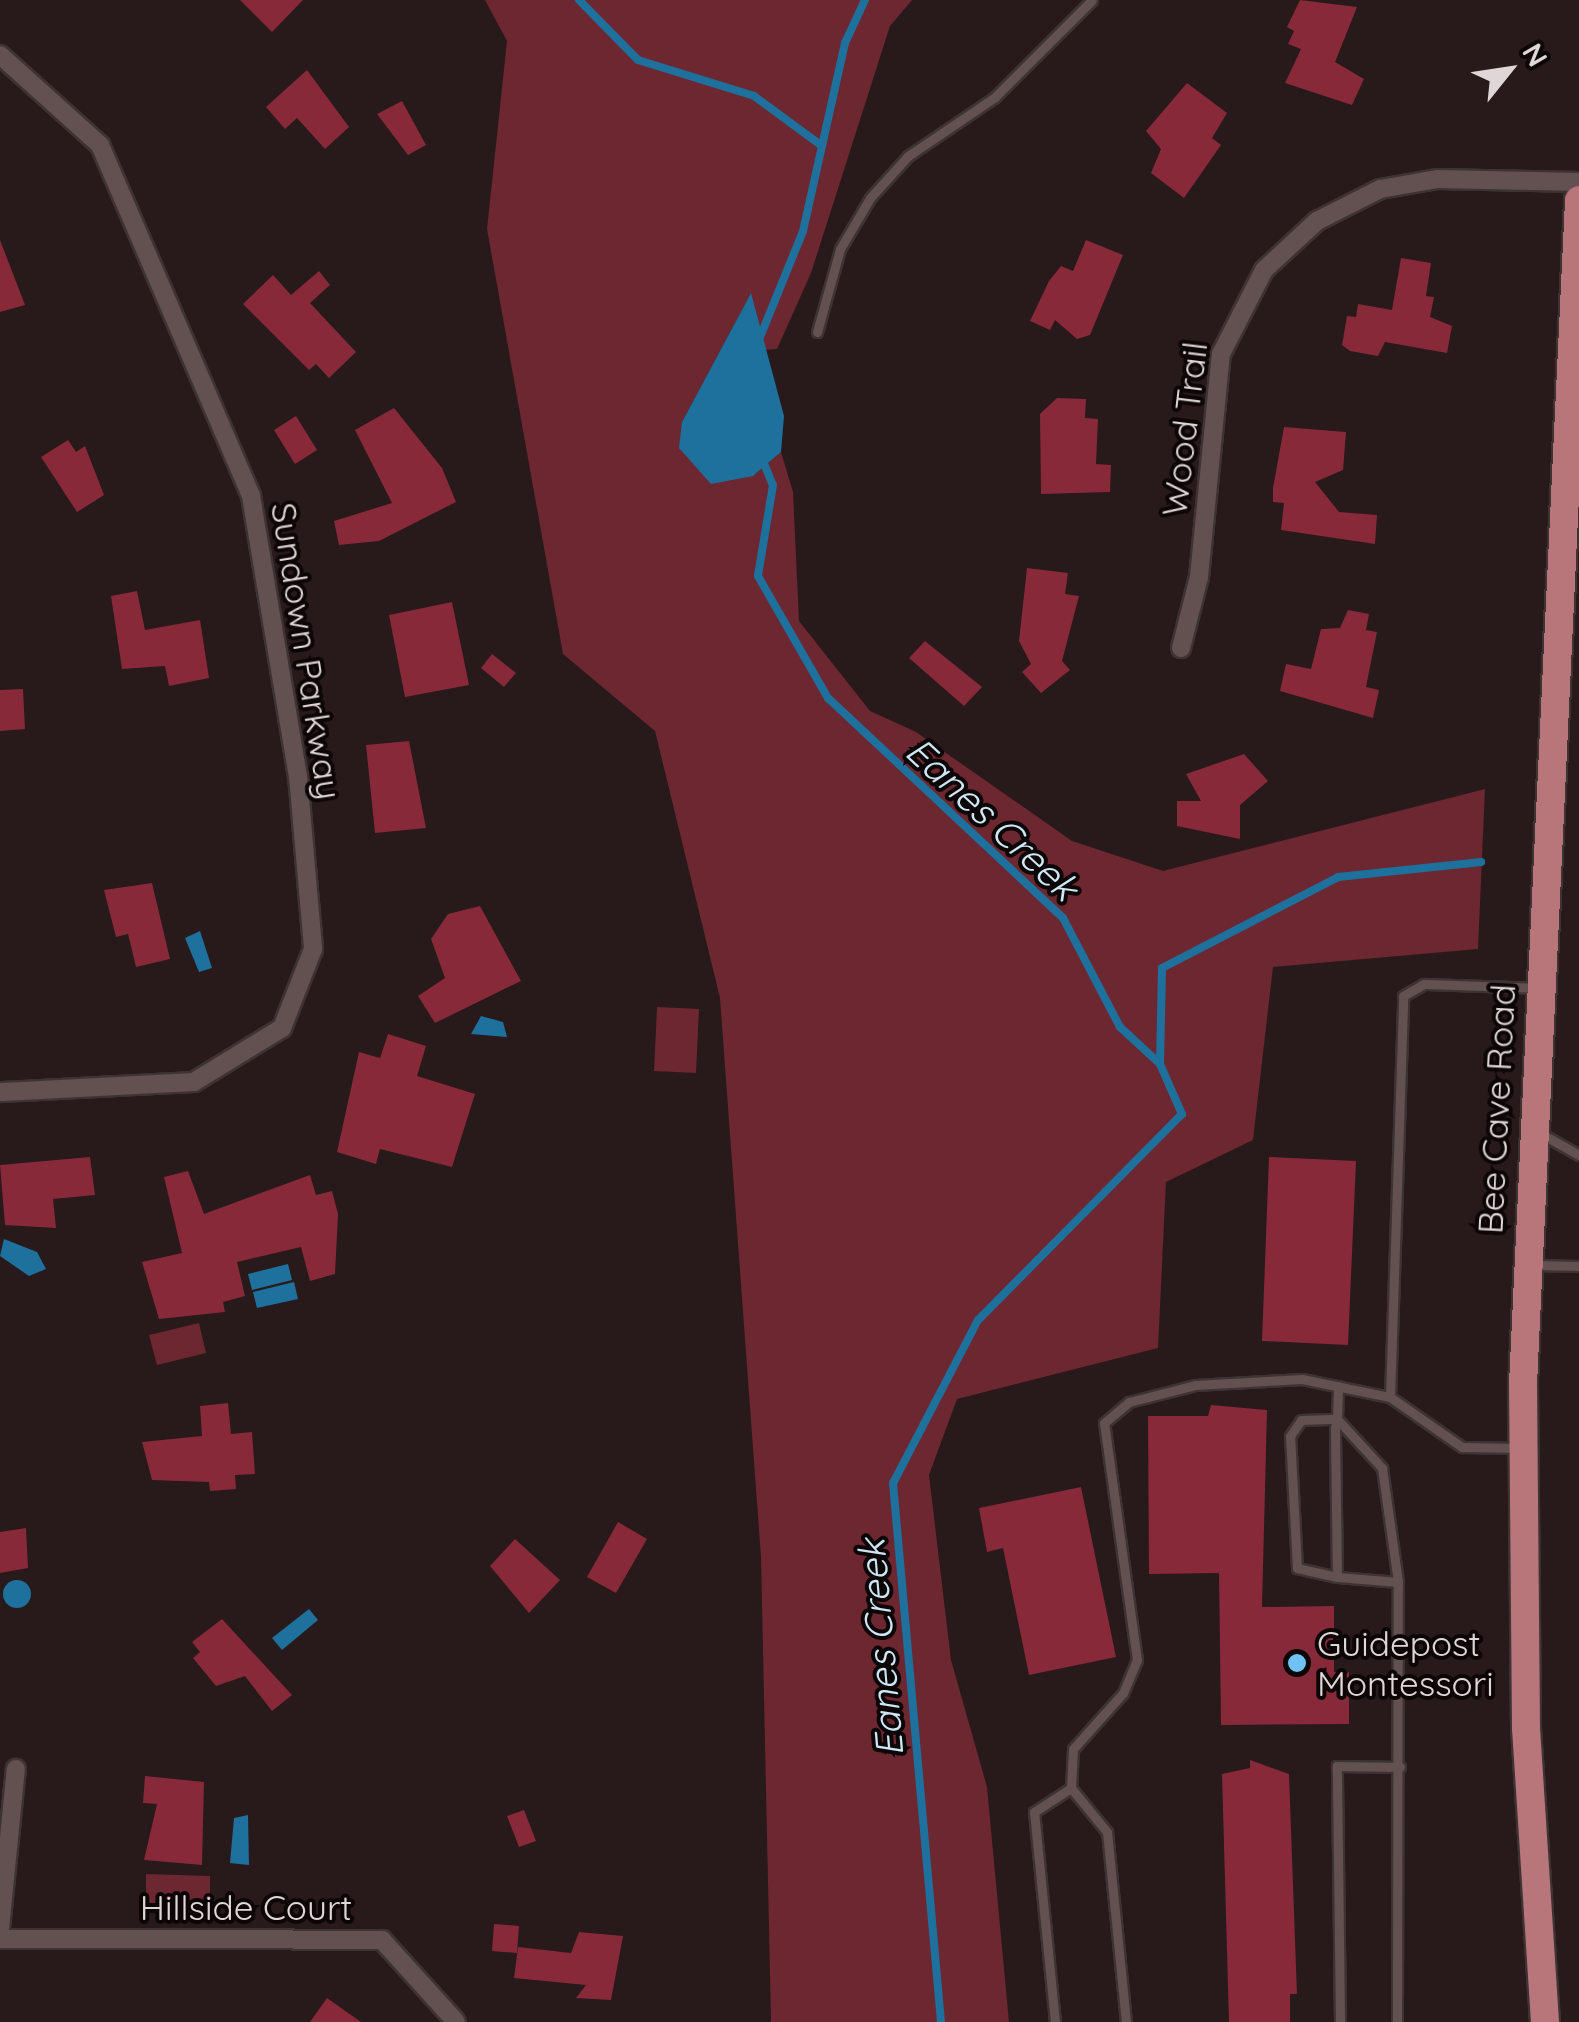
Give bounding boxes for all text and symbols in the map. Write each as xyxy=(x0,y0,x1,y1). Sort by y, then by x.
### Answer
north arrow xyxy=(1459,20,1559,120)
text: N xyxy=(1515,37,1556,72)
street label: Wood Trail xyxy=(1152,340,1216,518)
street label: Sundown Parkway xyxy=(263,500,351,802)
water label: Eanes Creek xyxy=(897,728,1087,910)
street label: Bee Cave Road xyxy=(1468,983,1524,1235)
water label: Eanes Creek xyxy=(849,1537,913,1759)
place label: Guidepost Montessori xyxy=(1317,1622,1494,1704)
marker: Guidepost Montessori xyxy=(1286,1652,1308,1674)
street label: Hillside Court xyxy=(140,1886,352,1928)

